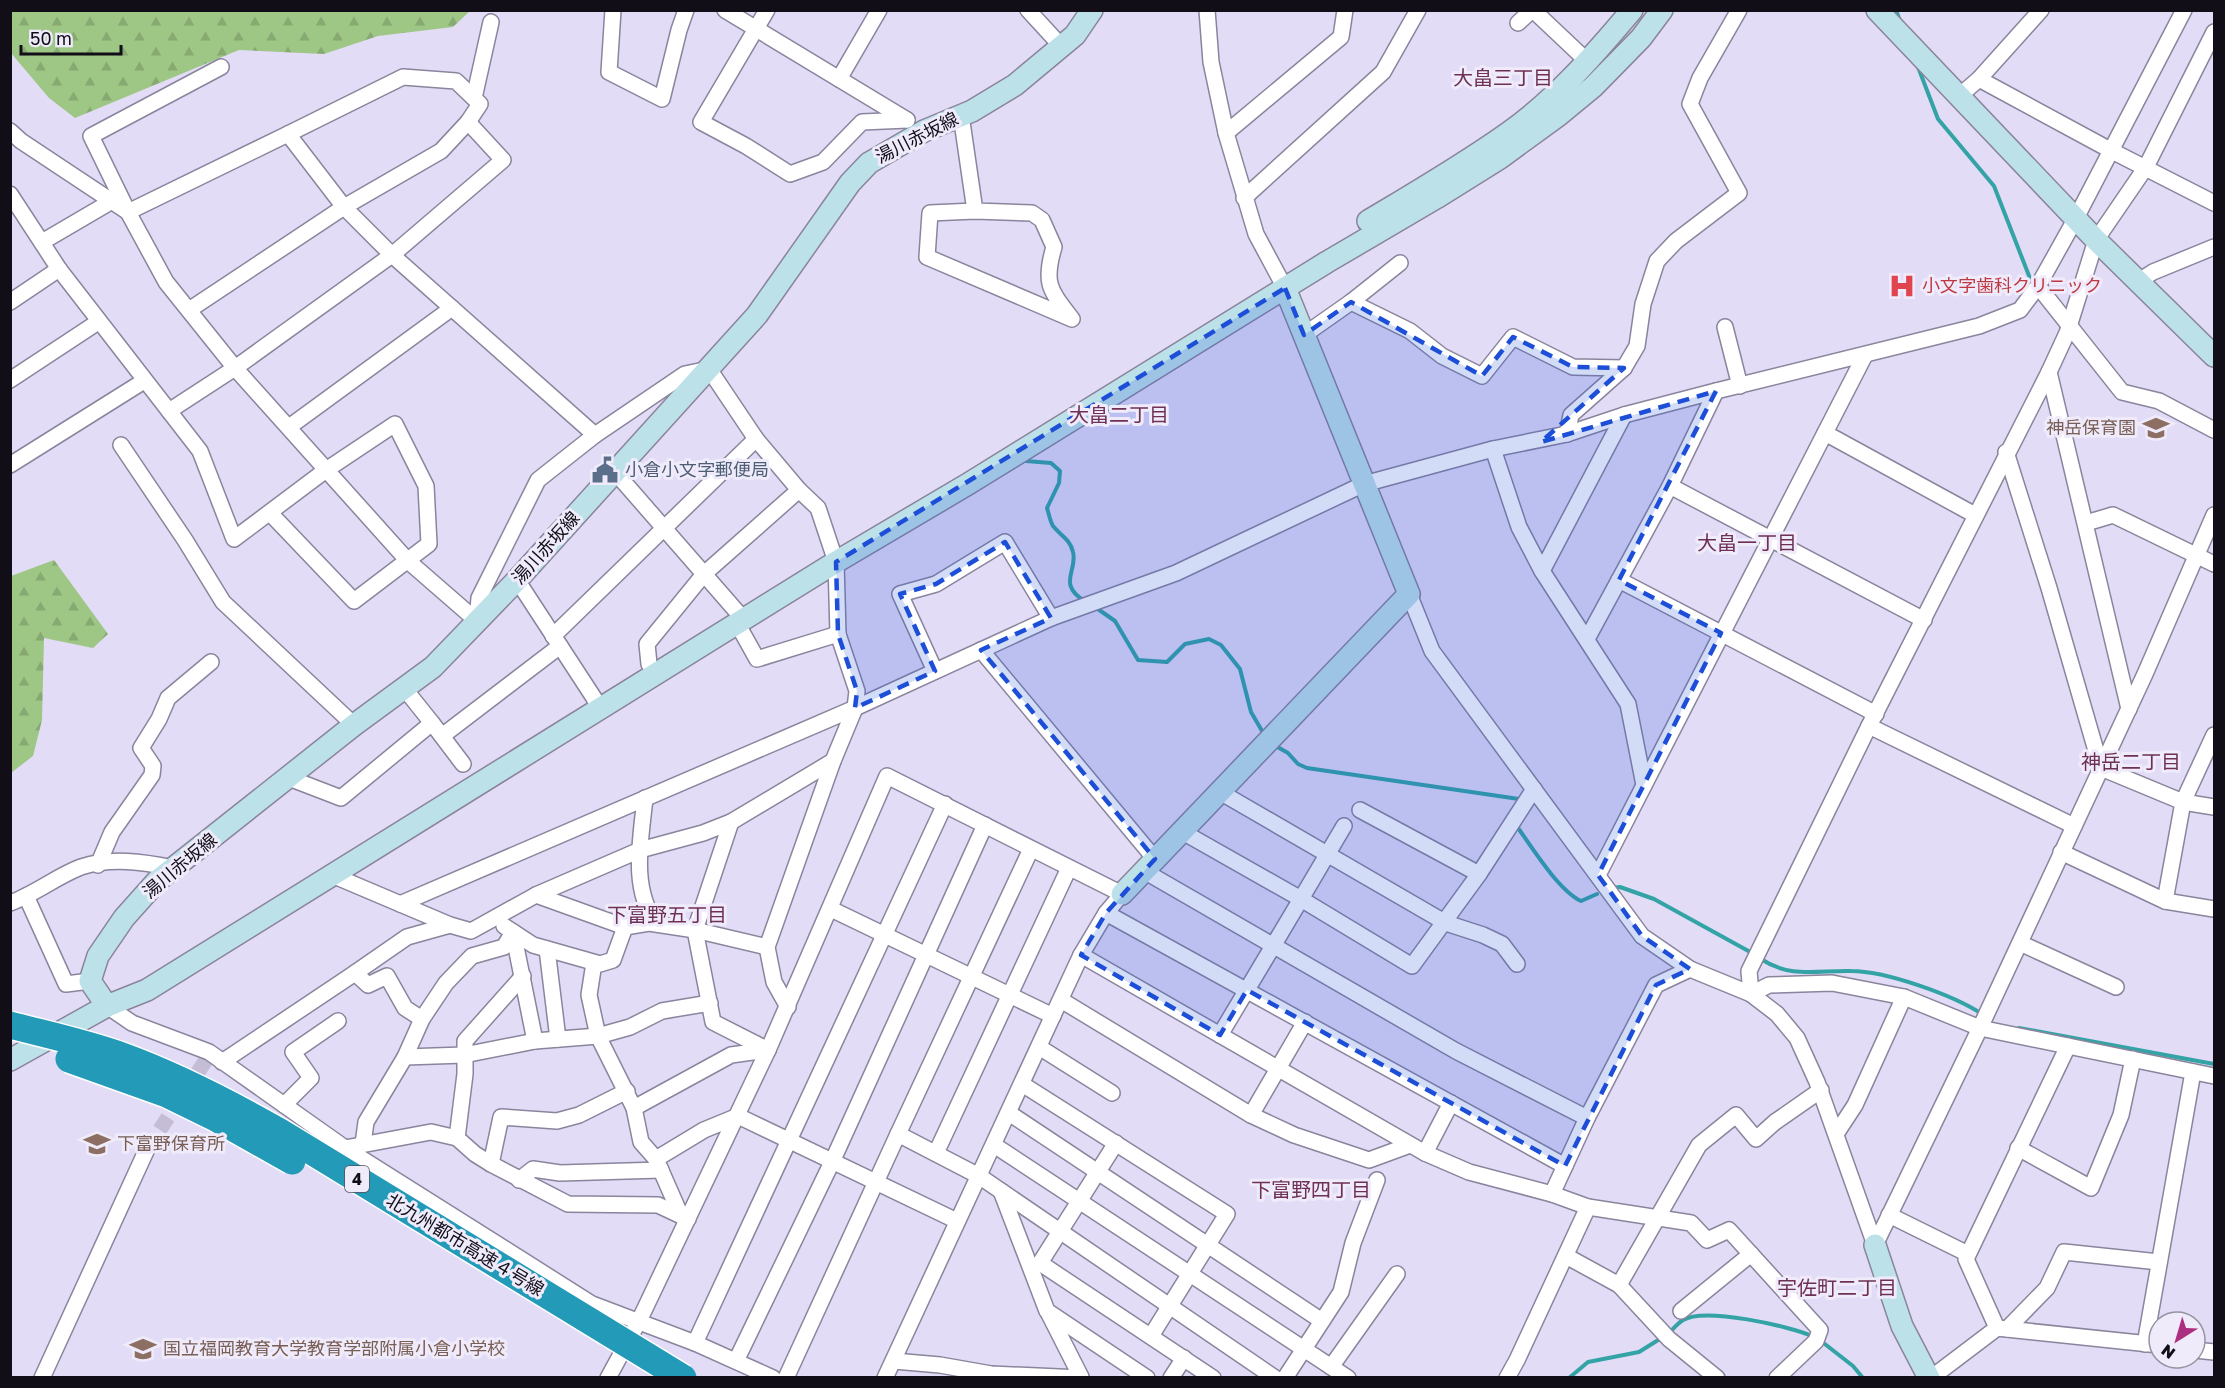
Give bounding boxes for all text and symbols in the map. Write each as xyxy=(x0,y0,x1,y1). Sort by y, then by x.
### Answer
scale bar xyxy=(21,18,122,56)
text: 50 m xyxy=(30,27,72,49)
district label: 大畠三丁目 xyxy=(1453,65,1553,89)
street label: 湯川赤坂線 xyxy=(871,107,962,167)
hospital icon: 小文字歯科クリニック xyxy=(1887,271,1917,301)
place label: 小文字歯科クリニック xyxy=(1922,274,2102,296)
district label: 大畠二丁目 xyxy=(1069,402,1169,426)
school or university icon: 神岳保育園 xyxy=(2141,413,2171,443)
place label: 神岳保育園 xyxy=(2046,416,2136,438)
public building icon: 小倉小文字郵便局 xyxy=(590,455,620,485)
place label: 小倉小文字郵便局 xyxy=(625,458,769,480)
street label: 湯川赤坂線 xyxy=(507,507,584,588)
district label: 大畠一丁目 xyxy=(1697,530,1797,554)
district label: 神岳二丁目 xyxy=(2081,749,2181,773)
street label: 湯川赤坂線 xyxy=(138,828,221,903)
district label: 下富野五丁目 xyxy=(607,902,727,926)
school or university icon: 下富野保育所 xyxy=(82,1129,112,1159)
place label: 下富野保育所 xyxy=(117,1132,225,1154)
road number: 4 xyxy=(345,1166,369,1192)
district label: 下富野四丁目 xyxy=(1251,1177,1371,1201)
street label: 北九州都市高速４号線 xyxy=(383,1188,548,1300)
district label: 宇佐町二丁目 xyxy=(1777,1275,1897,1299)
north arrow xyxy=(2147,1310,2207,1370)
school or university icon: 国立福岡教育大学教育学部附属小倉小学校 xyxy=(128,1334,158,1364)
place label: 国立福岡教育大学教育学部附属小倉小学校 xyxy=(163,1337,505,1359)
text: N xyxy=(2157,1340,2179,1364)

